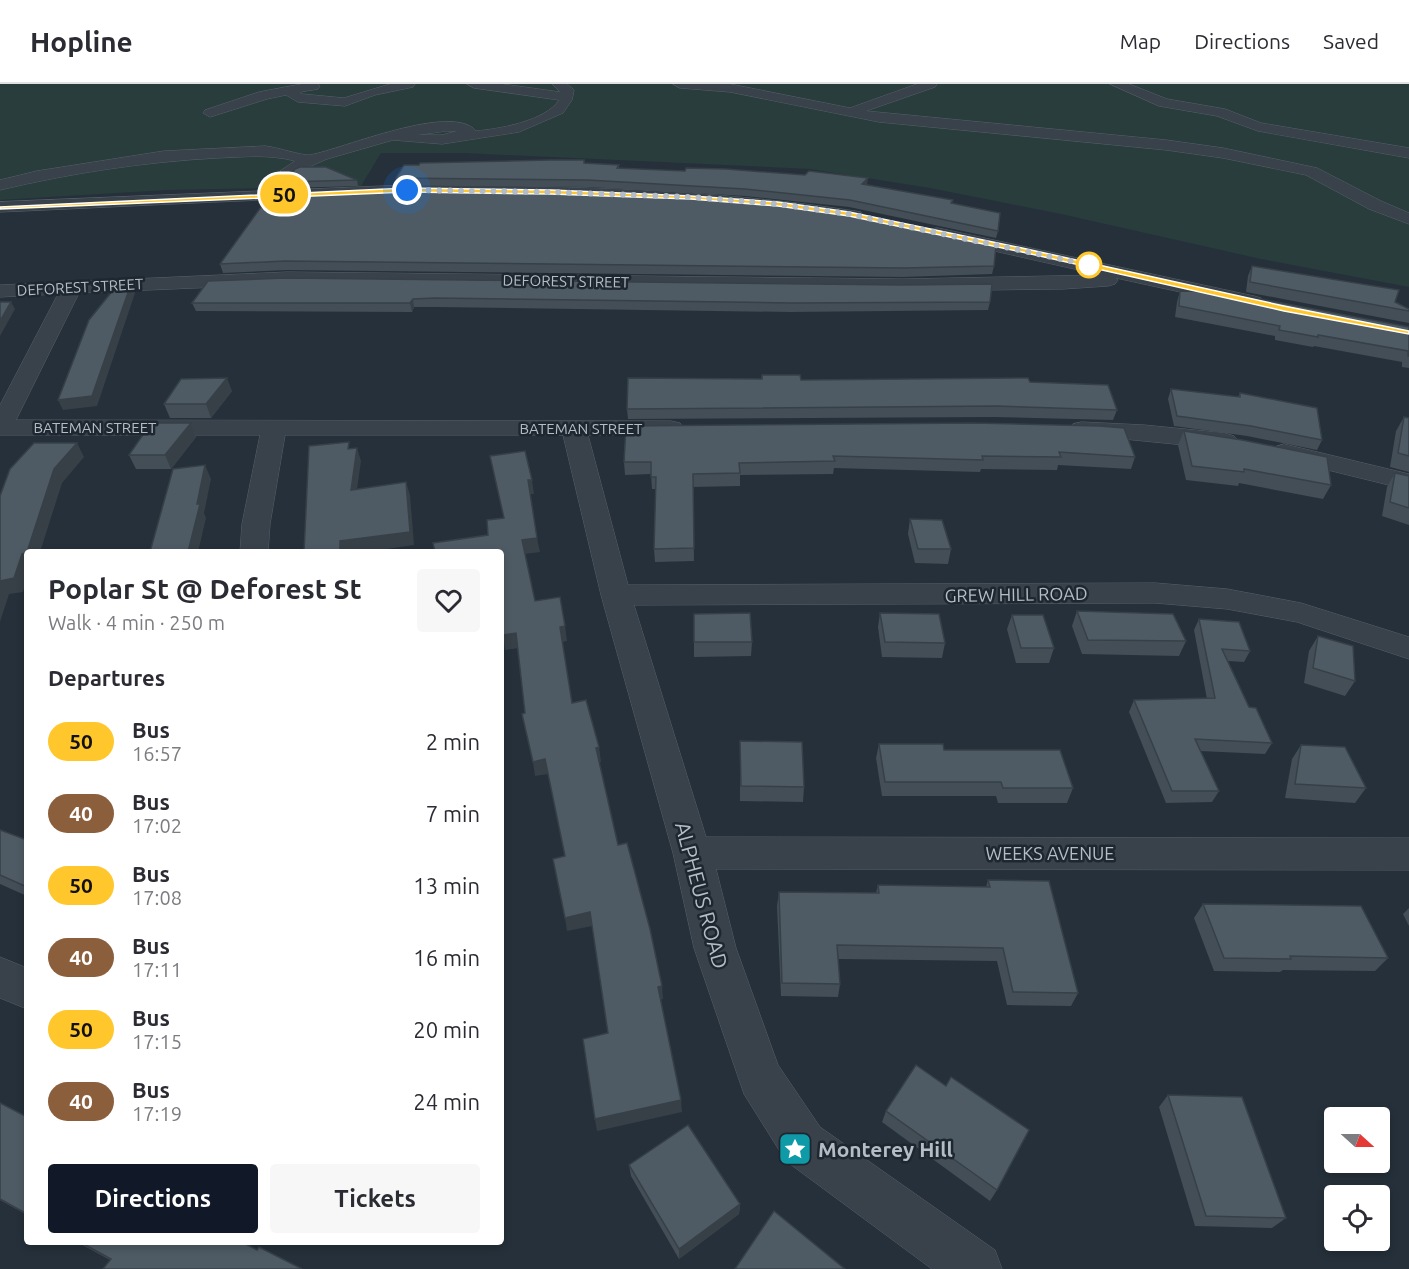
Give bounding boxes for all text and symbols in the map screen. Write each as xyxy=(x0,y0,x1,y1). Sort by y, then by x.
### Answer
text: Hopline xyxy=(30,26,133,57)
text: Map xyxy=(1120,29,1161,53)
text: Directions xyxy=(1194,29,1290,53)
text: Saved xyxy=(1323,29,1379,53)
line badge: 50 xyxy=(257,174,311,214)
your location xyxy=(392,175,422,205)
text: 50 xyxy=(272,182,296,206)
unlabelled marker xyxy=(1076,252,1102,278)
street label: DEFOREST STREET xyxy=(503,271,630,291)
street label: DEFOREST STREET xyxy=(16,275,144,299)
street label: BATEMAN STREET xyxy=(34,419,157,436)
street label: BATEMAN STREET xyxy=(520,420,643,437)
button: heart xyxy=(417,569,480,632)
text: Poplar St @ Deforest St xyxy=(48,573,362,604)
street label: GREW HILL ROAD xyxy=(944,583,1088,605)
text: Walk · 4 min · 250 m xyxy=(48,611,225,634)
text: Departures xyxy=(48,665,165,690)
text: Bus xyxy=(132,717,170,742)
text: 50 xyxy=(69,729,93,753)
text: 2 min xyxy=(426,729,480,754)
text: 16:57 xyxy=(132,742,182,765)
text: Bus xyxy=(132,789,170,814)
text: 40 xyxy=(69,801,93,825)
text: 7 min xyxy=(426,801,480,826)
text: 17:02 xyxy=(132,814,182,837)
street label: ALPHEUS ROAD xyxy=(671,819,733,971)
street label: WEEKS AVENUE xyxy=(986,843,1114,863)
text: Bus xyxy=(132,861,170,886)
text: 50 xyxy=(69,873,93,897)
text: 13 min xyxy=(413,873,480,898)
text: 17:08 xyxy=(132,886,182,909)
text: Bus xyxy=(132,933,170,958)
text: 40 xyxy=(69,945,93,969)
text: 16 min xyxy=(413,945,480,970)
text: 17:11 xyxy=(132,958,182,981)
text: Bus xyxy=(132,1005,170,1030)
text: 50 xyxy=(69,1017,93,1041)
text: 20 min xyxy=(413,1017,480,1042)
text: 17:15 xyxy=(132,1030,182,1053)
text: Bus xyxy=(132,1077,170,1102)
text: 40 xyxy=(69,1089,93,1113)
text: 24 min xyxy=(413,1089,480,1114)
text: 17:19 xyxy=(132,1102,182,1125)
north arrow xyxy=(1324,1107,1390,1173)
map controls xyxy=(1324,1107,1390,1251)
place icon: Monterey Hill xyxy=(777,1131,813,1167)
place label: Monterey Hill xyxy=(818,1137,953,1161)
button: Directions xyxy=(48,1164,258,1233)
button: Tickets xyxy=(270,1164,480,1233)
button: locate xyxy=(1324,1185,1390,1251)

